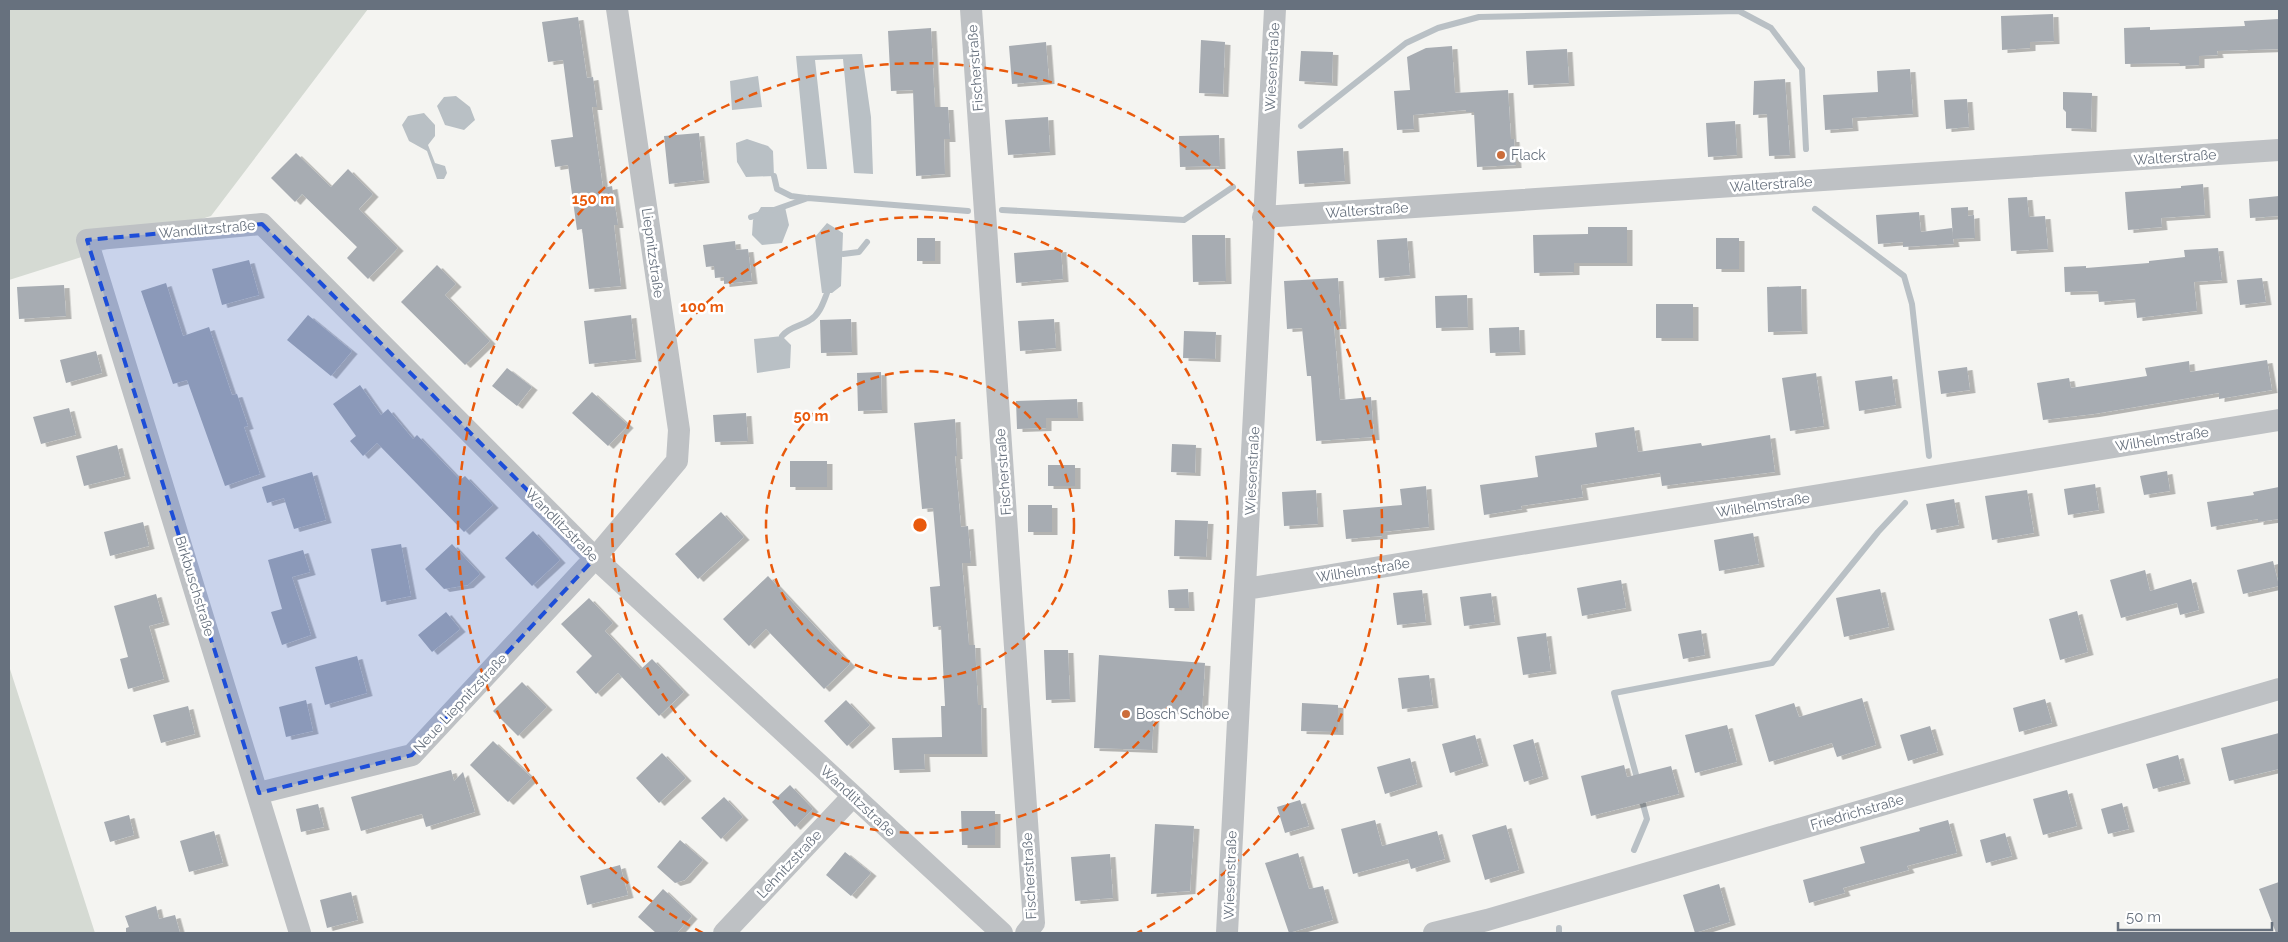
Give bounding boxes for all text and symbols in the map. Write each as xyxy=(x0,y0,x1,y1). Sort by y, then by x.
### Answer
street label: Wiesenstraße xyxy=(1262,22,1282,112)
street label: Fischerstraße xyxy=(964,24,986,112)
street label: Walterstraße xyxy=(2133,146,2217,168)
place label: Flack xyxy=(1511,147,1546,163)
marker: Flack xyxy=(1495,149,1507,161)
street label: Walterstraße xyxy=(1729,173,1813,195)
text: 150 m xyxy=(572,190,614,208)
street label: Walterstraße xyxy=(1325,199,1409,221)
street label: Liepnitzstraße xyxy=(639,207,667,299)
street label: Wandlitzstraße xyxy=(158,217,256,241)
text: 100 m xyxy=(680,298,724,316)
text: 50 m xyxy=(793,407,829,425)
street label: Wilhelmstraße xyxy=(2114,424,2210,454)
street label: Wiesenstraße xyxy=(1242,426,1262,516)
street label: Fischerstraße xyxy=(992,428,1014,516)
street label: Wandlitzstraße xyxy=(522,485,602,565)
street label: Wilhelmstraße xyxy=(1715,490,1811,520)
centre of rings xyxy=(911,516,929,534)
street label: Birkbuschstraße xyxy=(172,534,218,638)
street label: Wilhelmstraße xyxy=(1315,555,1411,585)
street label: Neue Liepnitzstraße xyxy=(410,650,510,756)
place label: Bosch Schöbe xyxy=(1136,706,1229,722)
marker: Bosch Schöbe xyxy=(1120,708,1132,720)
street label: Wandlitzstraße xyxy=(817,762,899,840)
street label: Friedrichstraße xyxy=(1808,791,1906,833)
street label: Lehnitzstraße xyxy=(753,827,825,901)
street label: Wiesenstraße xyxy=(1220,830,1240,920)
street label: Fischerstraße xyxy=(1019,832,1039,920)
scale bar xyxy=(2118,900,2272,932)
text: 50 m xyxy=(2126,908,2161,926)

